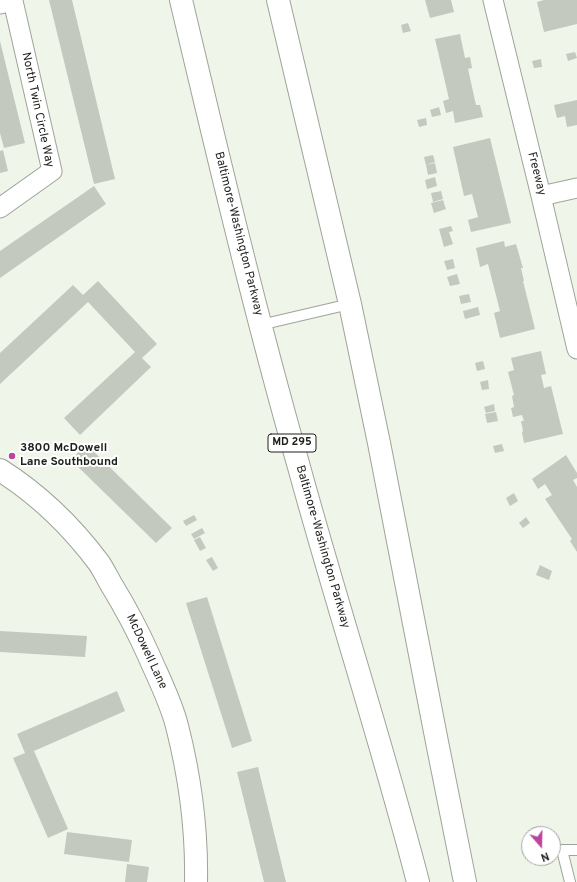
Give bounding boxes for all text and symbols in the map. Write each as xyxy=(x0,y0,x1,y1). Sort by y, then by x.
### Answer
street label: North Twin Circle Way xyxy=(18,51,56,169)
street label: Baltimore-Washington Parkway xyxy=(211,150,265,318)
street label: Freeway xyxy=(524,151,548,197)
road number: MD 295 xyxy=(268,434,316,452)
place label: 3800 McDowell Lane Southbound xyxy=(20,442,118,470)
marker: 3800 McDowell Lane Southbound xyxy=(7,451,17,461)
street label: Baltimore-Washington Parkway xyxy=(292,464,352,630)
street label: McDowell Lane xyxy=(122,612,170,692)
north arrow xyxy=(521,826,561,866)
text: N xyxy=(539,848,551,864)

